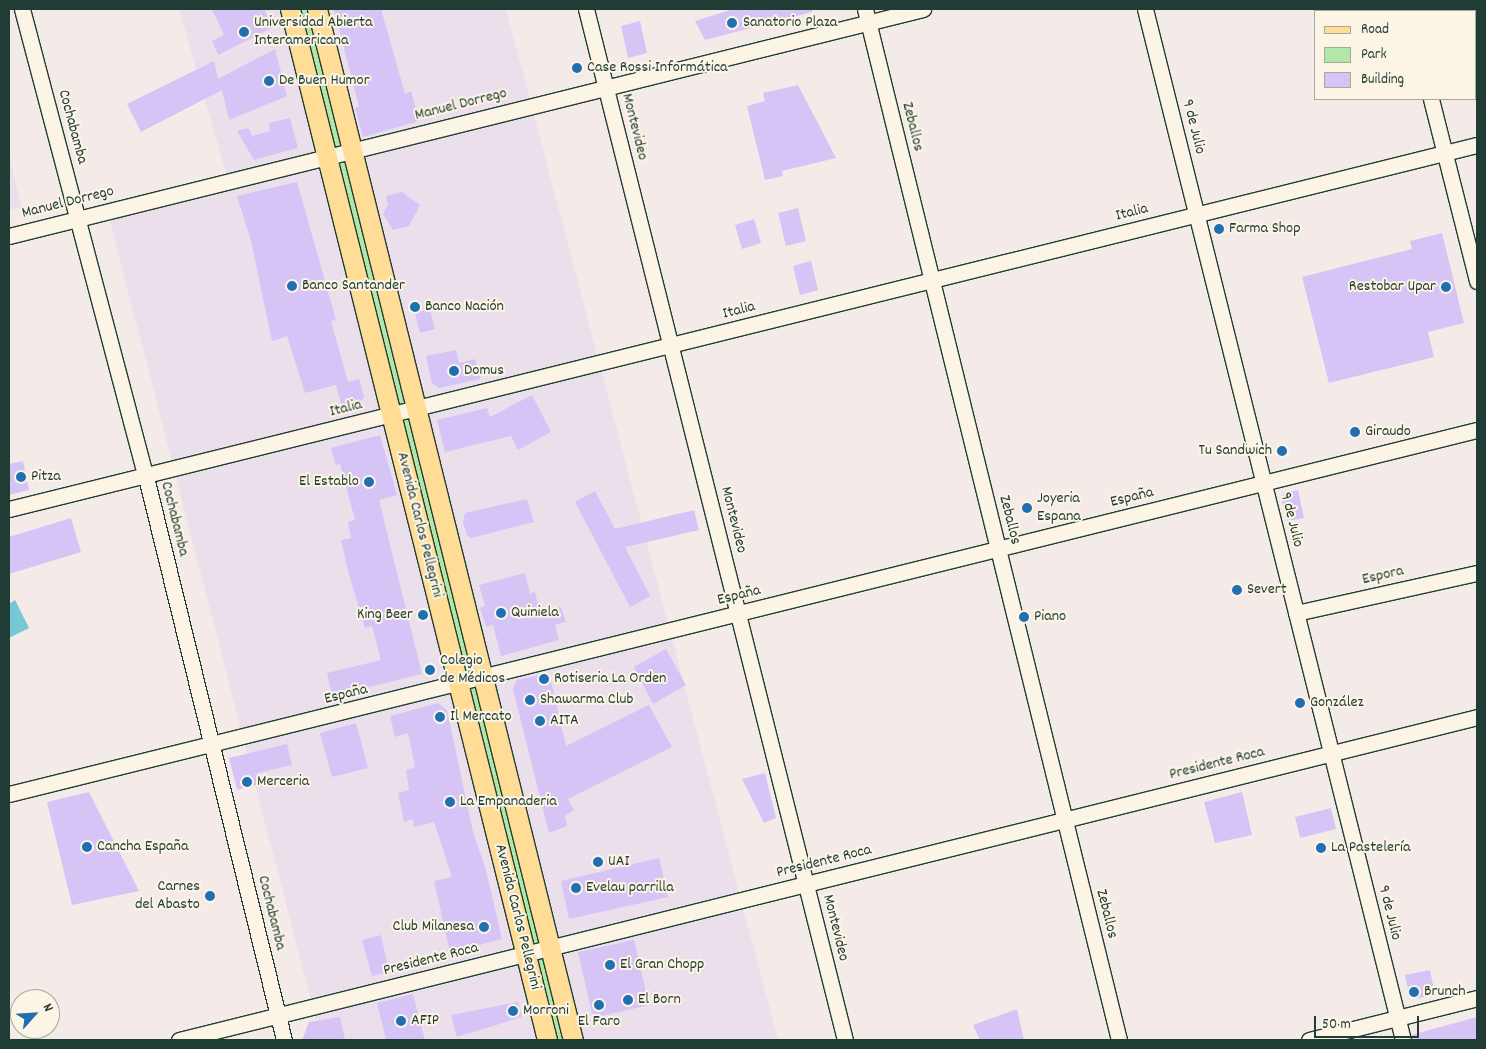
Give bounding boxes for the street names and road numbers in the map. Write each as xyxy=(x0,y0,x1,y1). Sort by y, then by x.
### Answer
street label: Manuel Dorrego xyxy=(413,84,509,126)
street label: Cochabamba xyxy=(53,88,91,166)
street label: Montevideo xyxy=(616,92,652,162)
street label: 9 de Julio xyxy=(1177,98,1209,156)
street label: Zeballos xyxy=(897,100,927,154)
street label: Manuel Dorrego xyxy=(20,182,116,224)
street label: Italia xyxy=(1114,200,1150,226)
street label: Italia xyxy=(721,298,757,324)
street label: Italia xyxy=(328,396,364,422)
street label: Avenida Carlos Pellegrini xyxy=(392,450,446,600)
street label: Cochabamba xyxy=(155,480,193,558)
street label: España xyxy=(1108,483,1156,513)
street label: Montevideo xyxy=(715,485,751,555)
street label: 9 de Julio xyxy=(1275,491,1307,549)
street label: Zeballos xyxy=(994,493,1024,547)
street label: Espora xyxy=(1360,562,1406,590)
street label: España xyxy=(715,581,763,611)
street label: España xyxy=(322,680,370,710)
street label: Presidente Roca xyxy=(1167,743,1267,785)
street label: Presidente Roca xyxy=(774,841,874,883)
street label: Avenida Carlos Pellegrini xyxy=(490,842,544,992)
street label: Cochabamba xyxy=(252,874,290,952)
street label: 9 de Julio xyxy=(1373,884,1405,942)
street label: Zeballos xyxy=(1091,887,1121,941)
street label: Montevideo xyxy=(817,893,853,963)
street label: Presidente Roca xyxy=(381,939,481,981)

